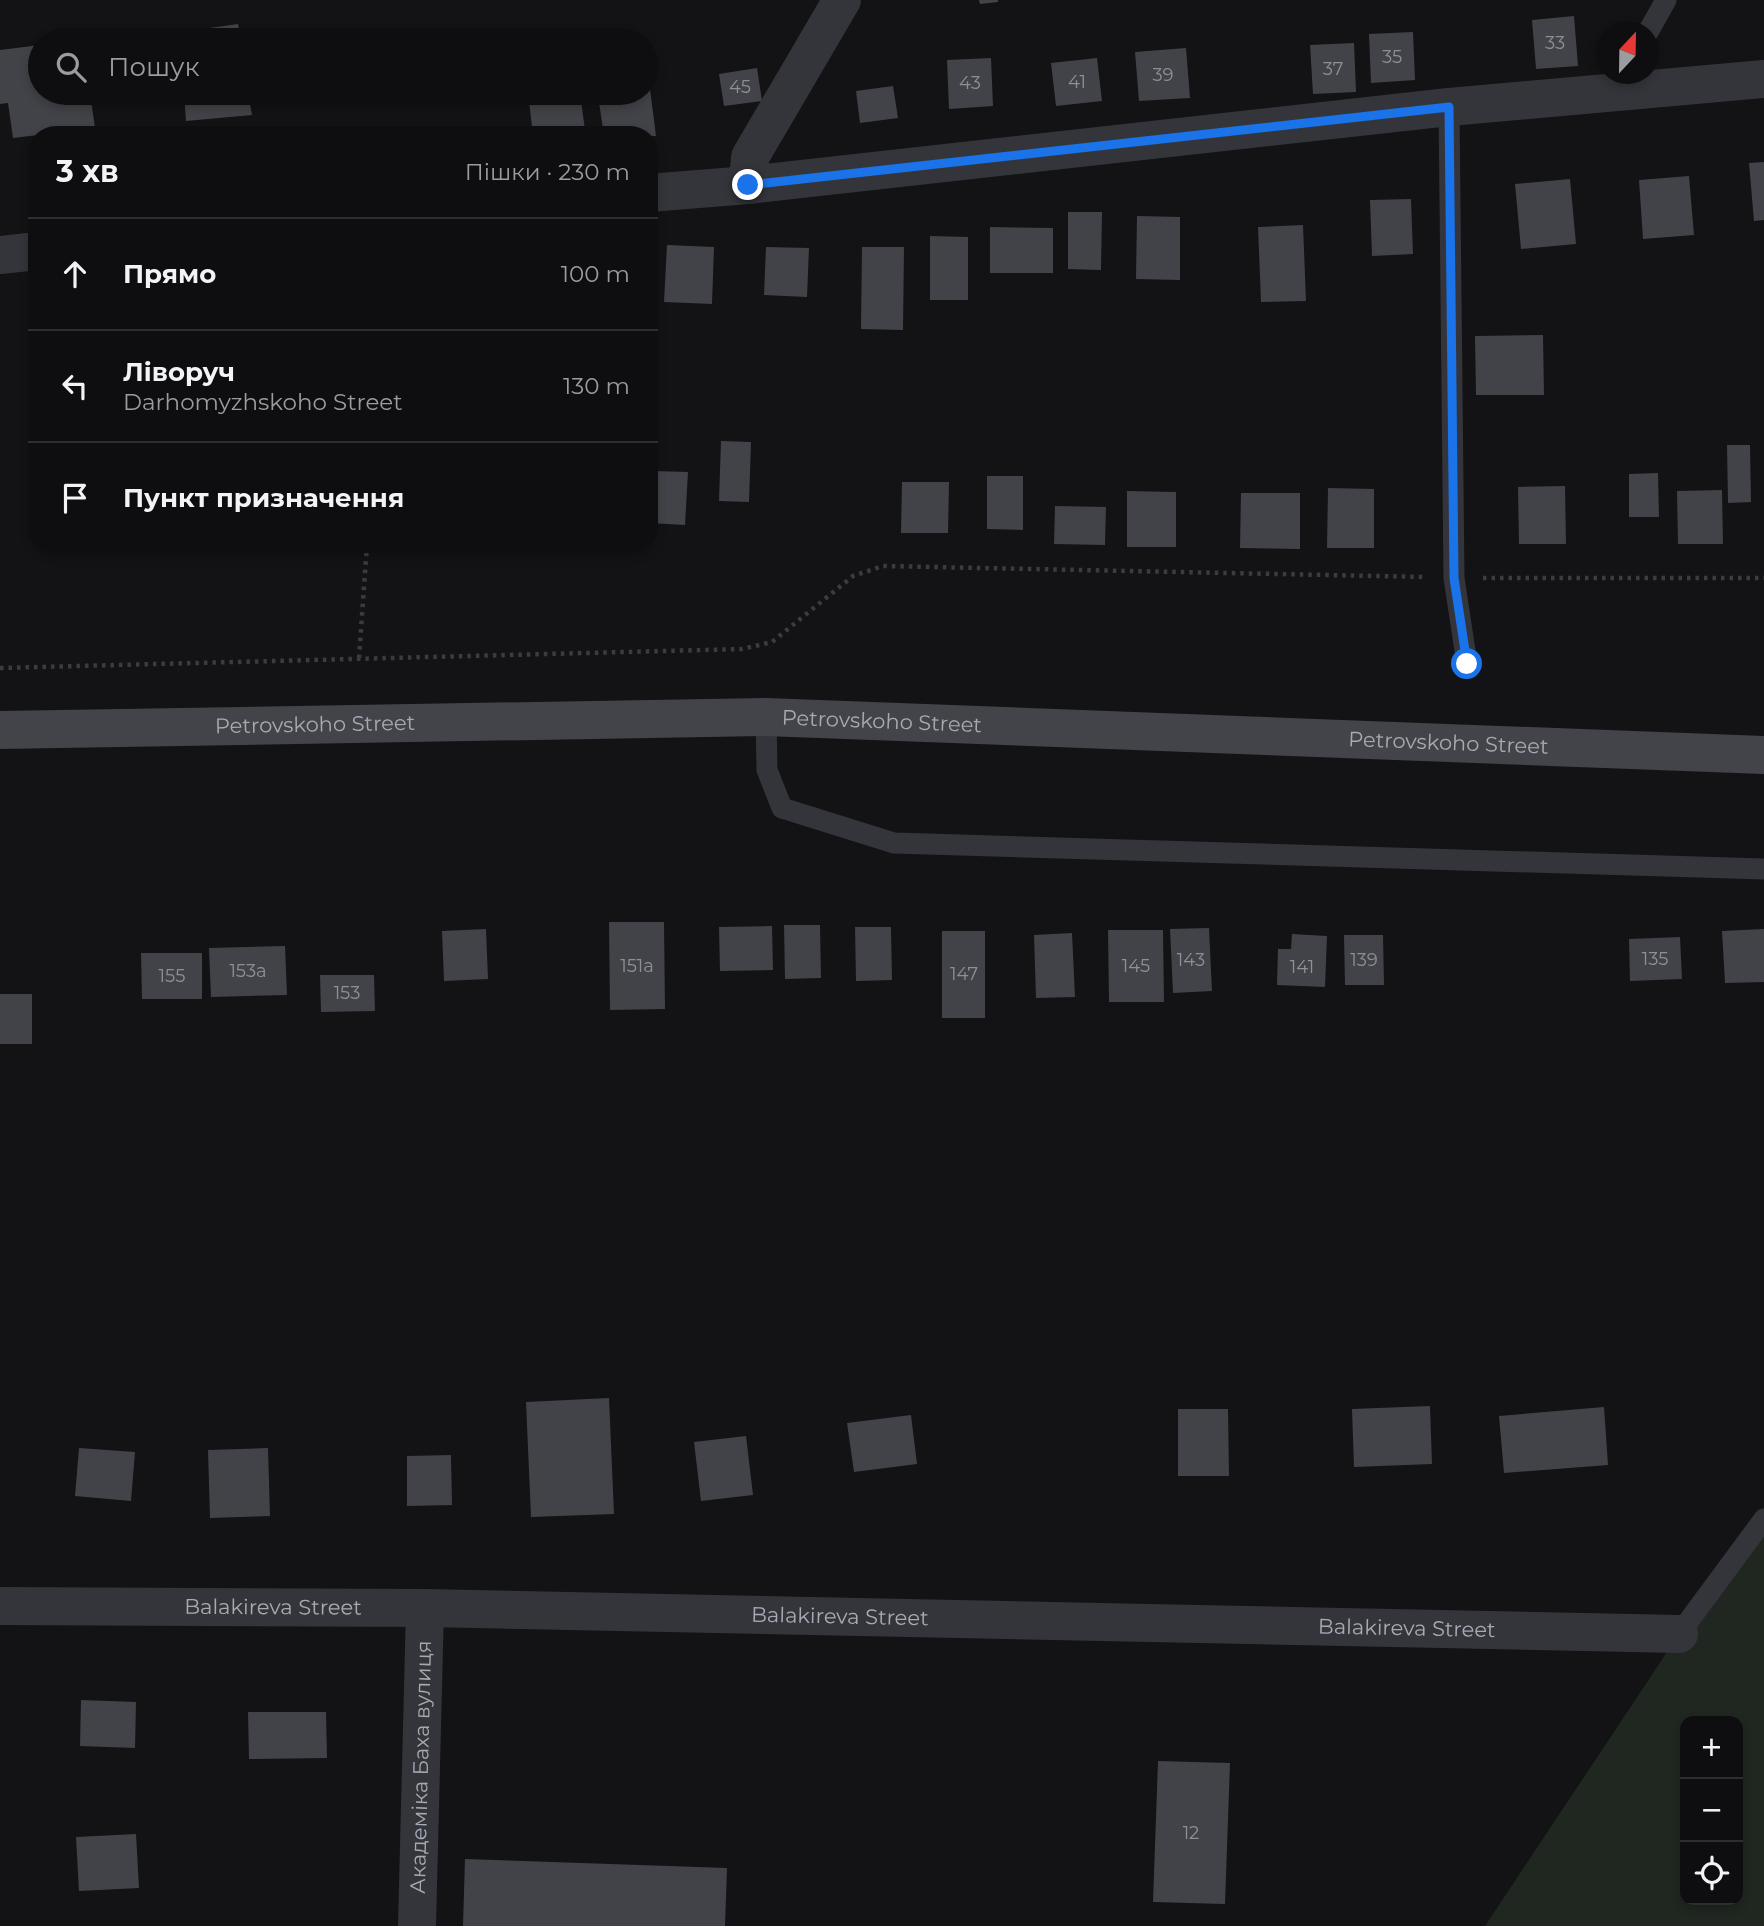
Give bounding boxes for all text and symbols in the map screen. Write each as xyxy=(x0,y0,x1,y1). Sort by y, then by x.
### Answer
north arrow xyxy=(1596,21,1659,84)
search box xyxy=(28,28,658,105)
house number: 33 xyxy=(1545,32,1565,54)
house number: 35 xyxy=(1382,46,1402,68)
icon: search xyxy=(52,48,90,86)
text: Пошук xyxy=(108,51,200,83)
house number: 37 xyxy=(1323,58,1343,80)
house number: 39 xyxy=(1152,64,1174,86)
house number: 41 xyxy=(1068,71,1086,93)
house number: 43 xyxy=(959,72,981,94)
house number: 45 xyxy=(729,76,751,98)
text: 3 хв xyxy=(56,153,119,190)
text: Пішки · 230 m xyxy=(465,158,630,186)
route end xyxy=(732,169,763,200)
icon: ahead xyxy=(56,255,94,293)
text: Прямо xyxy=(123,258,216,290)
text: 100 m xyxy=(561,260,630,288)
text: Ліворуч xyxy=(123,356,235,388)
icon: left xyxy=(56,367,94,405)
text: 130 m xyxy=(563,372,630,400)
text: Darhomyzhskoho Street xyxy=(123,388,403,416)
icon: arrive xyxy=(56,479,94,517)
text: Пункт призначення xyxy=(123,482,404,514)
route start xyxy=(1451,648,1482,679)
street label: Petrovskoho Street xyxy=(781,705,982,737)
street label: Petrovskoho Street xyxy=(215,710,415,738)
street label: Petrovskoho Street xyxy=(1348,726,1549,759)
house number: 135 xyxy=(1642,948,1668,970)
house number: 143 xyxy=(1177,949,1205,971)
house number: 139 xyxy=(1350,949,1378,971)
house number: 151а xyxy=(620,955,654,977)
house number: 145 xyxy=(1122,955,1150,977)
house number: 141 xyxy=(1290,956,1314,978)
house number: 153а xyxy=(229,960,267,982)
house number: 147 xyxy=(950,963,978,985)
house number: 155 xyxy=(159,965,185,987)
house number: 153 xyxy=(334,982,360,1004)
street label: Balakireva Street xyxy=(184,1594,362,1620)
street label: Balakireva Street xyxy=(751,1602,929,1630)
street label: Balakireva Street xyxy=(1318,1614,1496,1642)
street label: Академіка Баха вулиця xyxy=(405,1640,436,1894)
map controls xyxy=(1680,1716,1743,1905)
button: + xyxy=(1680,1716,1743,1779)
button: − xyxy=(1680,1779,1743,1842)
house number: 12 xyxy=(1183,1822,1199,1844)
button: locate xyxy=(1680,1842,1743,1905)

